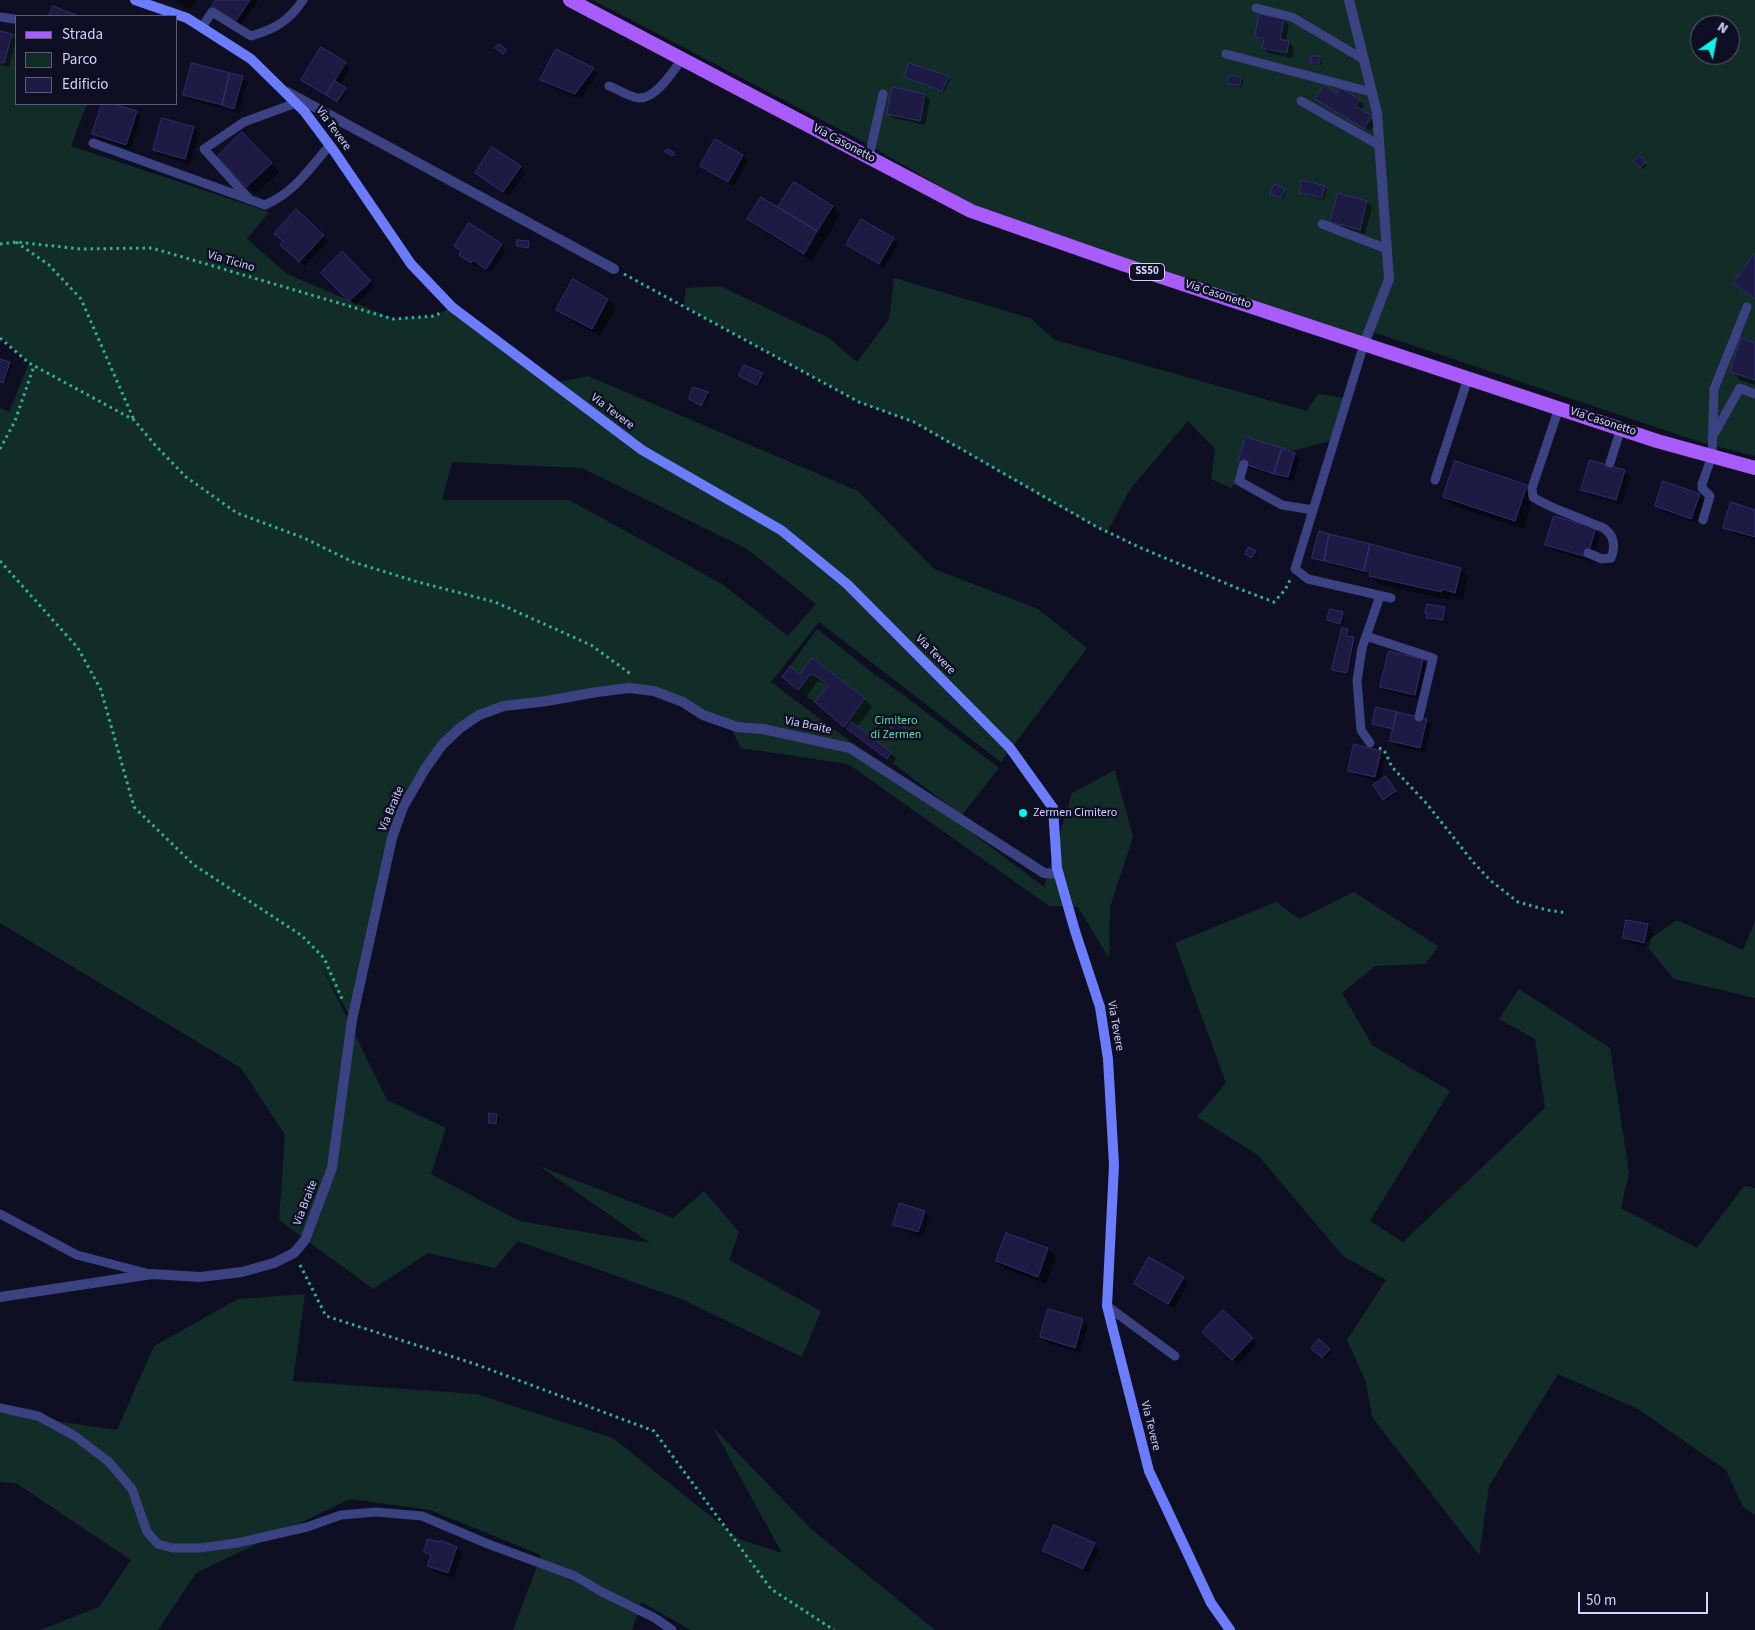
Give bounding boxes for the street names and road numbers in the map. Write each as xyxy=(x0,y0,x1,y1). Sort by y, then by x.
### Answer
street label: Via Tevere xyxy=(312,104,354,154)
street label: Via Casonetto xyxy=(810,122,878,166)
street label: Via Ticino xyxy=(206,248,256,276)
road number: SS50 xyxy=(1130,264,1164,280)
street label: Via Casonetto xyxy=(1183,278,1253,312)
street label: Via Tevere xyxy=(587,391,637,433)
street label: Via Casonetto xyxy=(1568,405,1638,439)
street label: Via Tevere xyxy=(912,632,958,678)
street label: Via Braite xyxy=(783,714,833,738)
street label: Via Braite xyxy=(376,784,408,834)
street label: Via Tevere xyxy=(1104,1000,1126,1052)
street label: Via Braite xyxy=(291,1178,321,1228)
street label: Via Tevere xyxy=(1137,1400,1163,1452)

